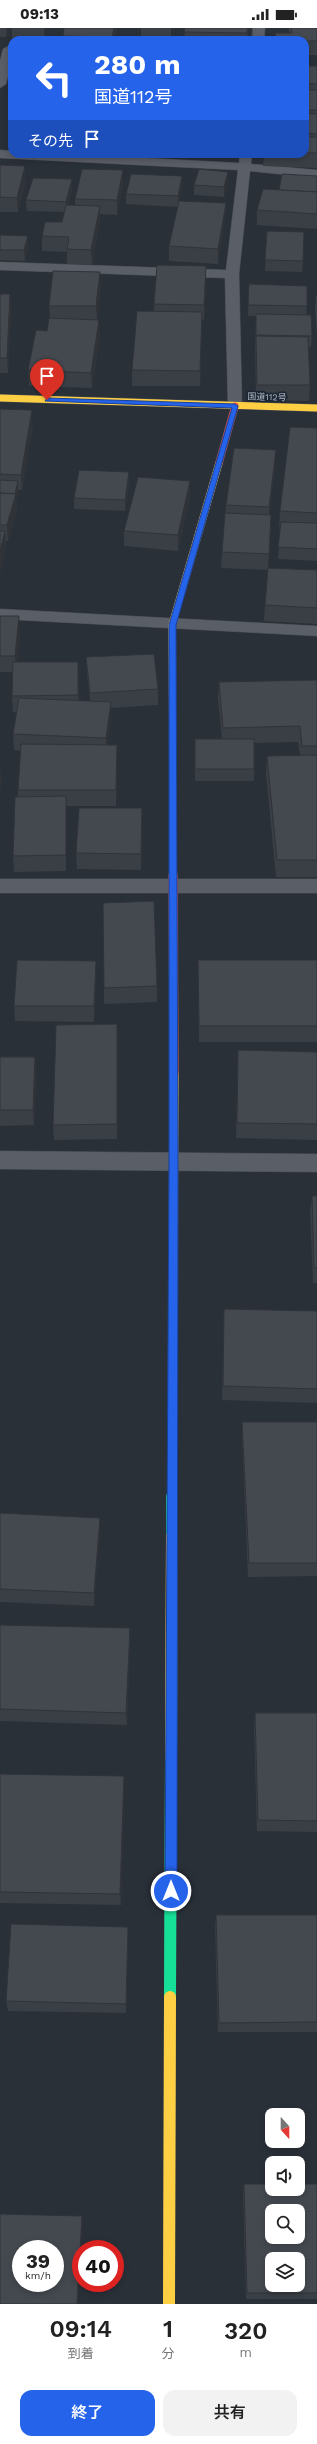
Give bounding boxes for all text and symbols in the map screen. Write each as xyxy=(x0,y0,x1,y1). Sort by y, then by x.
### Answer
text: 09:13 xyxy=(20,5,59,23)
text: 280 m xyxy=(94,48,181,81)
icon: left xyxy=(28,52,80,104)
text: 国道112号 xyxy=(94,86,173,107)
icon: arrive xyxy=(81,128,103,150)
text: その先 xyxy=(28,132,73,150)
pin xyxy=(30,359,64,400)
icon: arrive xyxy=(36,365,58,387)
street label: 国道112号 xyxy=(247,391,287,403)
position arrow xyxy=(150,1870,192,1912)
north arrow xyxy=(265,2108,305,2148)
map controls xyxy=(265,2108,305,2292)
button: sound xyxy=(265,2156,305,2196)
button: search xyxy=(265,2204,305,2244)
speed limit sign: 40 xyxy=(72,2240,124,2292)
text: 39 xyxy=(26,2249,50,2273)
button: layers xyxy=(265,2252,305,2292)
text: km/h xyxy=(25,2270,51,2281)
text: 09:14 xyxy=(49,2315,112,2343)
text: 1 xyxy=(163,2315,173,2343)
text: 320 xyxy=(224,2317,268,2345)
text: m xyxy=(240,2345,252,2360)
text: 到着 xyxy=(68,2346,94,2361)
text: 分 xyxy=(161,2346,174,2361)
button: 終了 xyxy=(20,2390,155,2436)
button: 共有 xyxy=(163,2390,297,2436)

